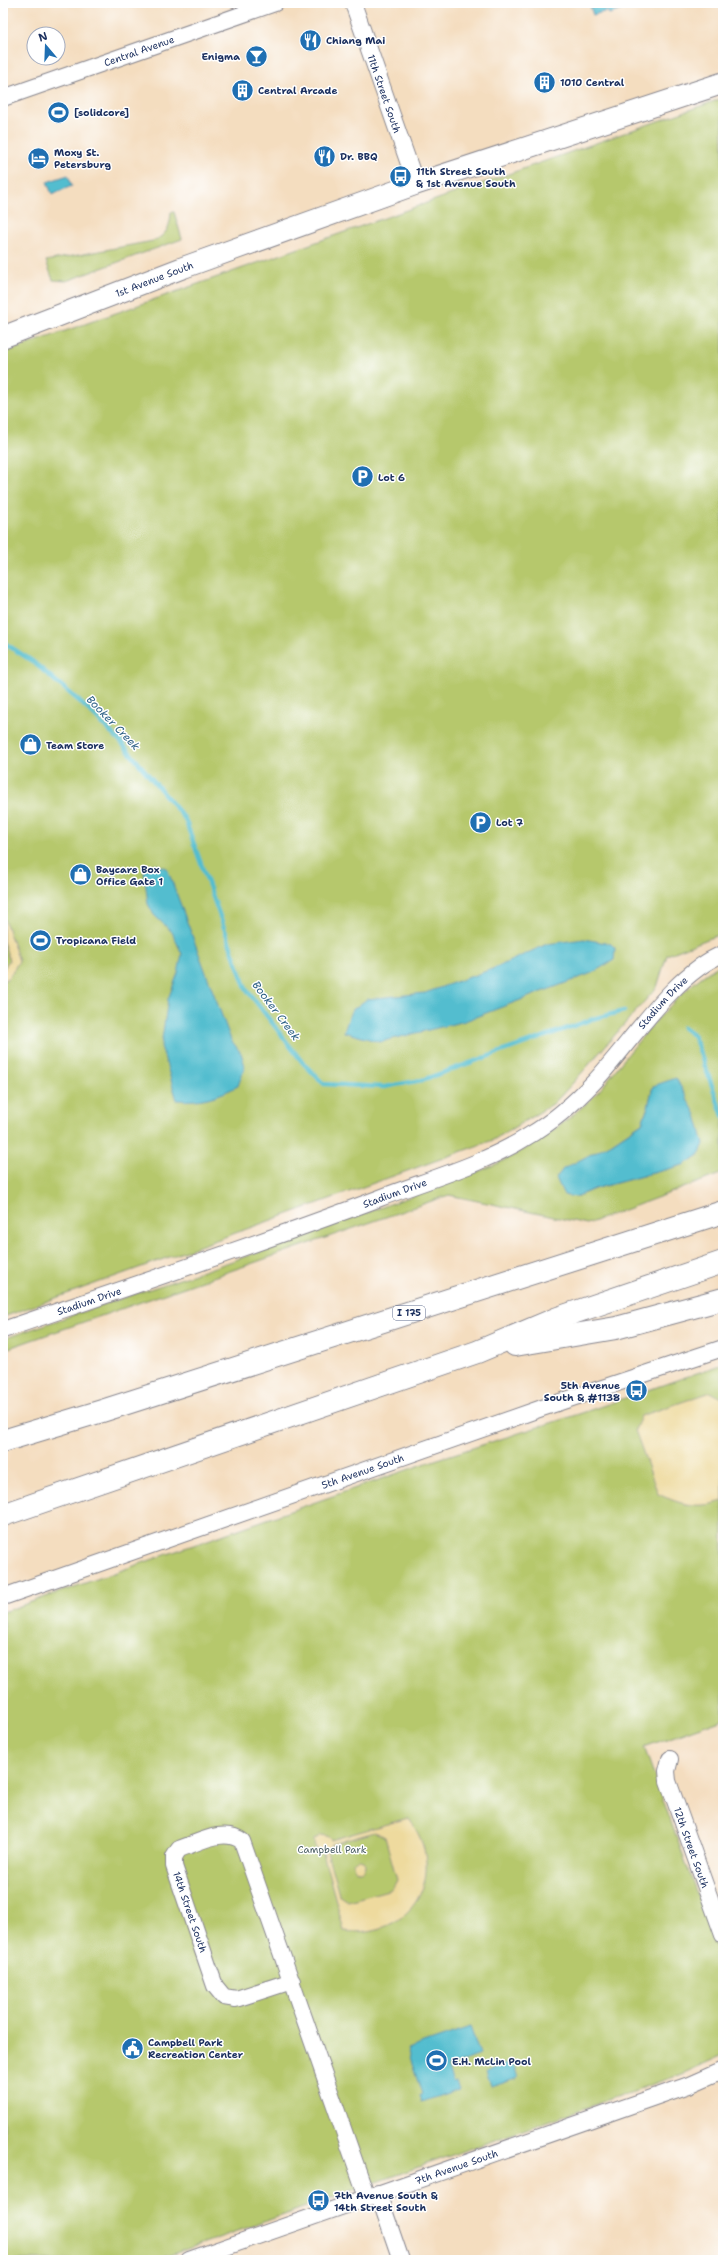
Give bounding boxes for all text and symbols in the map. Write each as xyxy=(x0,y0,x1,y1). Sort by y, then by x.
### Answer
north arrow xyxy=(26,26,66,66)
restaurant icon: Chiang Mai xyxy=(298,27,324,53)
text: N xyxy=(36,28,50,46)
street label: Central Avenue xyxy=(102,32,176,69)
place label: Chiang Mai xyxy=(326,34,385,47)
bar icon: Enigma xyxy=(243,43,269,69)
place label: Enigma xyxy=(201,50,240,63)
street label: 11th Street South xyxy=(365,53,404,135)
building icon: 1010 Central xyxy=(531,69,557,95)
place label: 1010 Central xyxy=(560,76,625,89)
building icon: Central Arcade xyxy=(229,77,255,103)
place label: Central Arcade xyxy=(258,84,337,97)
sports icon: [solidcore] xyxy=(46,99,72,125)
place label: [solidcore] xyxy=(74,106,129,119)
restaurant icon: Dr. BBQ xyxy=(312,143,338,169)
hotel icon: Moxy St. Petersburg xyxy=(25,145,51,171)
place label: Moxy St. Petersburg xyxy=(54,146,112,171)
place label: Dr. BBQ xyxy=(340,150,378,163)
bus stop icon: 11th Street South & 1st Avenue South xyxy=(387,164,413,190)
place label: 11th Street South & 1st Avenue South xyxy=(416,165,516,190)
street label: 1st Avenue South xyxy=(113,258,195,300)
parking icon: Lot 6 xyxy=(350,464,376,490)
place label: Lot 6 xyxy=(378,471,405,484)
water label: Booker Creek xyxy=(83,692,144,754)
shop icon: Team Store xyxy=(17,732,43,758)
place label: Team Store xyxy=(46,739,104,752)
parking icon: Lot 7 xyxy=(467,809,493,835)
place label: Lot 7 xyxy=(496,816,523,829)
shop icon: Baycare Box Office Gate 1 xyxy=(68,862,94,888)
place label: Baycare Box Office Gate 1 xyxy=(96,863,163,888)
sports icon: Tropicana Field xyxy=(28,927,54,953)
place label: Tropicana Field xyxy=(56,934,136,947)
street label: Stadium Drive xyxy=(635,973,690,1031)
water label: Booker Creek xyxy=(249,978,304,1044)
street label: Stadium Drive xyxy=(361,1175,429,1210)
street label: Stadium Drive xyxy=(55,1284,123,1318)
road number: I 175 xyxy=(393,1306,425,1320)
bus stop icon: 5th Avenue South & #1138 xyxy=(623,1378,649,1404)
place label: 5th Avenue South & #1138 xyxy=(544,1379,620,1404)
street label: 5th Avenue South xyxy=(320,1450,405,1491)
street label: 12th Street South xyxy=(671,1805,712,1890)
park label: Campbell Park xyxy=(298,1843,367,1856)
street label: 14th Street South xyxy=(170,1870,210,1954)
public building icon: Campbell Park Recreation Center xyxy=(120,2035,146,2061)
place label: Campbell Park Recreation Center xyxy=(148,2036,244,2061)
sports icon: E.H. McLin Pool xyxy=(424,2048,450,2074)
place label: E.H. McLin Pool xyxy=(452,2055,531,2068)
street label: 7th Avenue South xyxy=(413,2146,499,2187)
bus stop icon: 7th Avenue South & 14th Street South xyxy=(306,2188,332,2214)
place label: 7th Avenue South & 14th Street South xyxy=(334,2189,438,2214)

